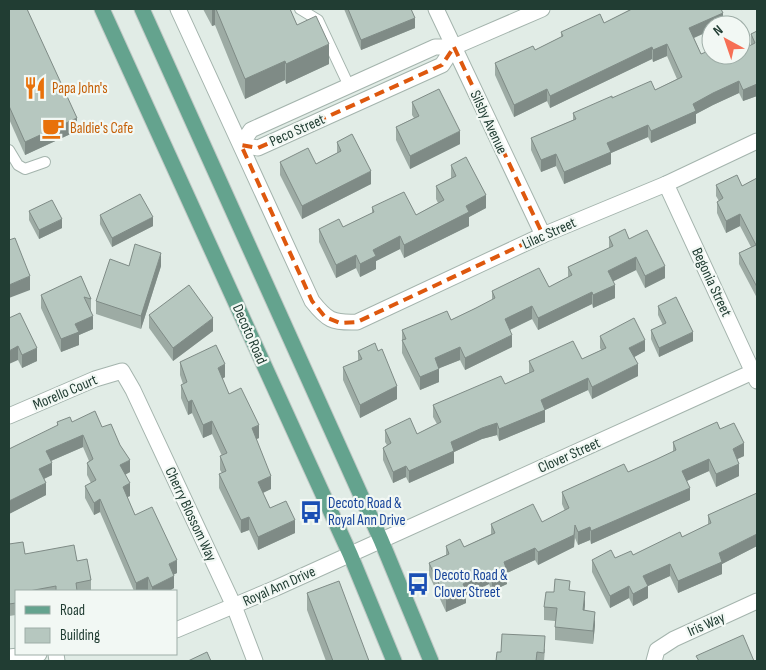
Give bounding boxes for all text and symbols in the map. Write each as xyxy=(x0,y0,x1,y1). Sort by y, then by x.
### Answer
north arrow xyxy=(701,15,751,65)
text: N xyxy=(710,22,726,39)
restaurant icon: Papa John's xyxy=(22,75,48,101)
place label: Papa John's xyxy=(52,79,108,98)
street label: Silsby Avenue xyxy=(465,87,512,157)
street label: Peco Street xyxy=(267,110,328,151)
cafe icon: Baldie's Cafe xyxy=(40,115,66,141)
place label: Baldie's Cafe xyxy=(70,119,133,138)
street label: Lilac Street xyxy=(519,213,579,254)
street label: Begonia Street xyxy=(687,245,736,320)
street label: Decoto Road xyxy=(228,301,271,367)
street label: Morello Court xyxy=(30,370,101,415)
street label: Clover Street xyxy=(535,433,604,478)
street label: Cherry Blossom Way xyxy=(160,464,221,565)
place label: Decoto Road & Royal Ann Drive xyxy=(328,494,406,530)
bus stop icon: Decoto Road & Royal Ann Drive xyxy=(298,499,324,525)
street label: Royal Ann Drive xyxy=(240,562,318,611)
place label: Decoto Road & Clover Street xyxy=(434,566,508,602)
bus stop icon: Decoto Road & Clover Street xyxy=(405,571,431,597)
legend xyxy=(15,590,178,655)
text: Road xyxy=(60,601,85,620)
street label: Iris Way xyxy=(685,608,728,641)
text: Building xyxy=(60,626,100,645)

